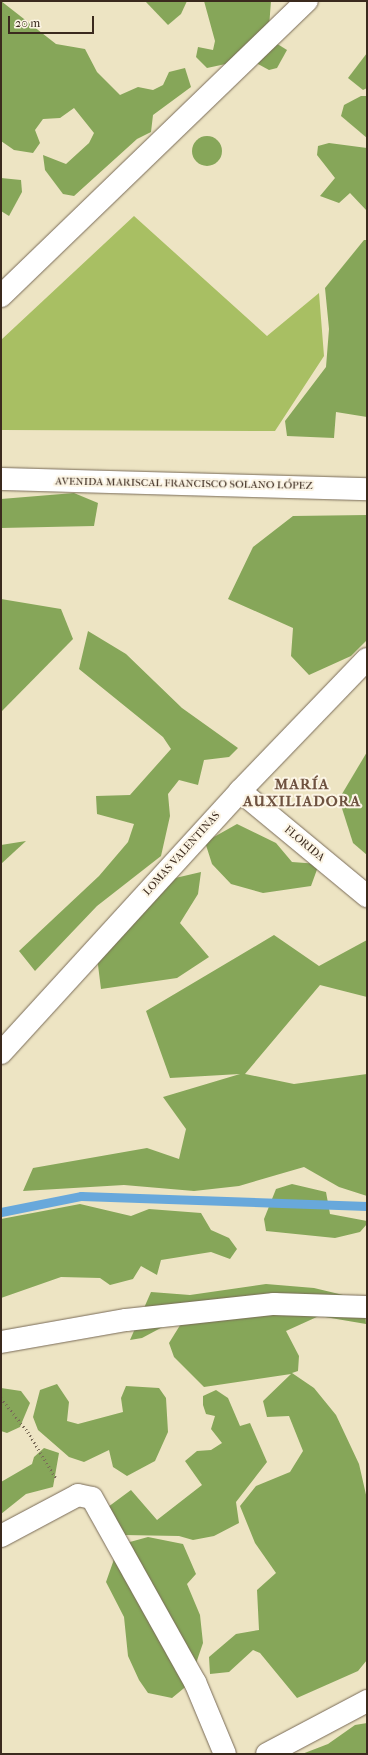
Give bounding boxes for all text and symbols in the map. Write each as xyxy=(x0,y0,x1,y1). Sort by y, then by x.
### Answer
scale bar xyxy=(10,8,96,34)
text: 20 m xyxy=(15,16,40,30)
street label: AVENIDA MARISCAL FRANCISCO SOLANO LÓPEZ xyxy=(55,475,313,493)
district label: MARÍA AUXILIADORA xyxy=(243,775,361,810)
street label: LOMAS VALENTINAS xyxy=(141,809,223,899)
street label: FLORIDA xyxy=(281,823,327,865)

